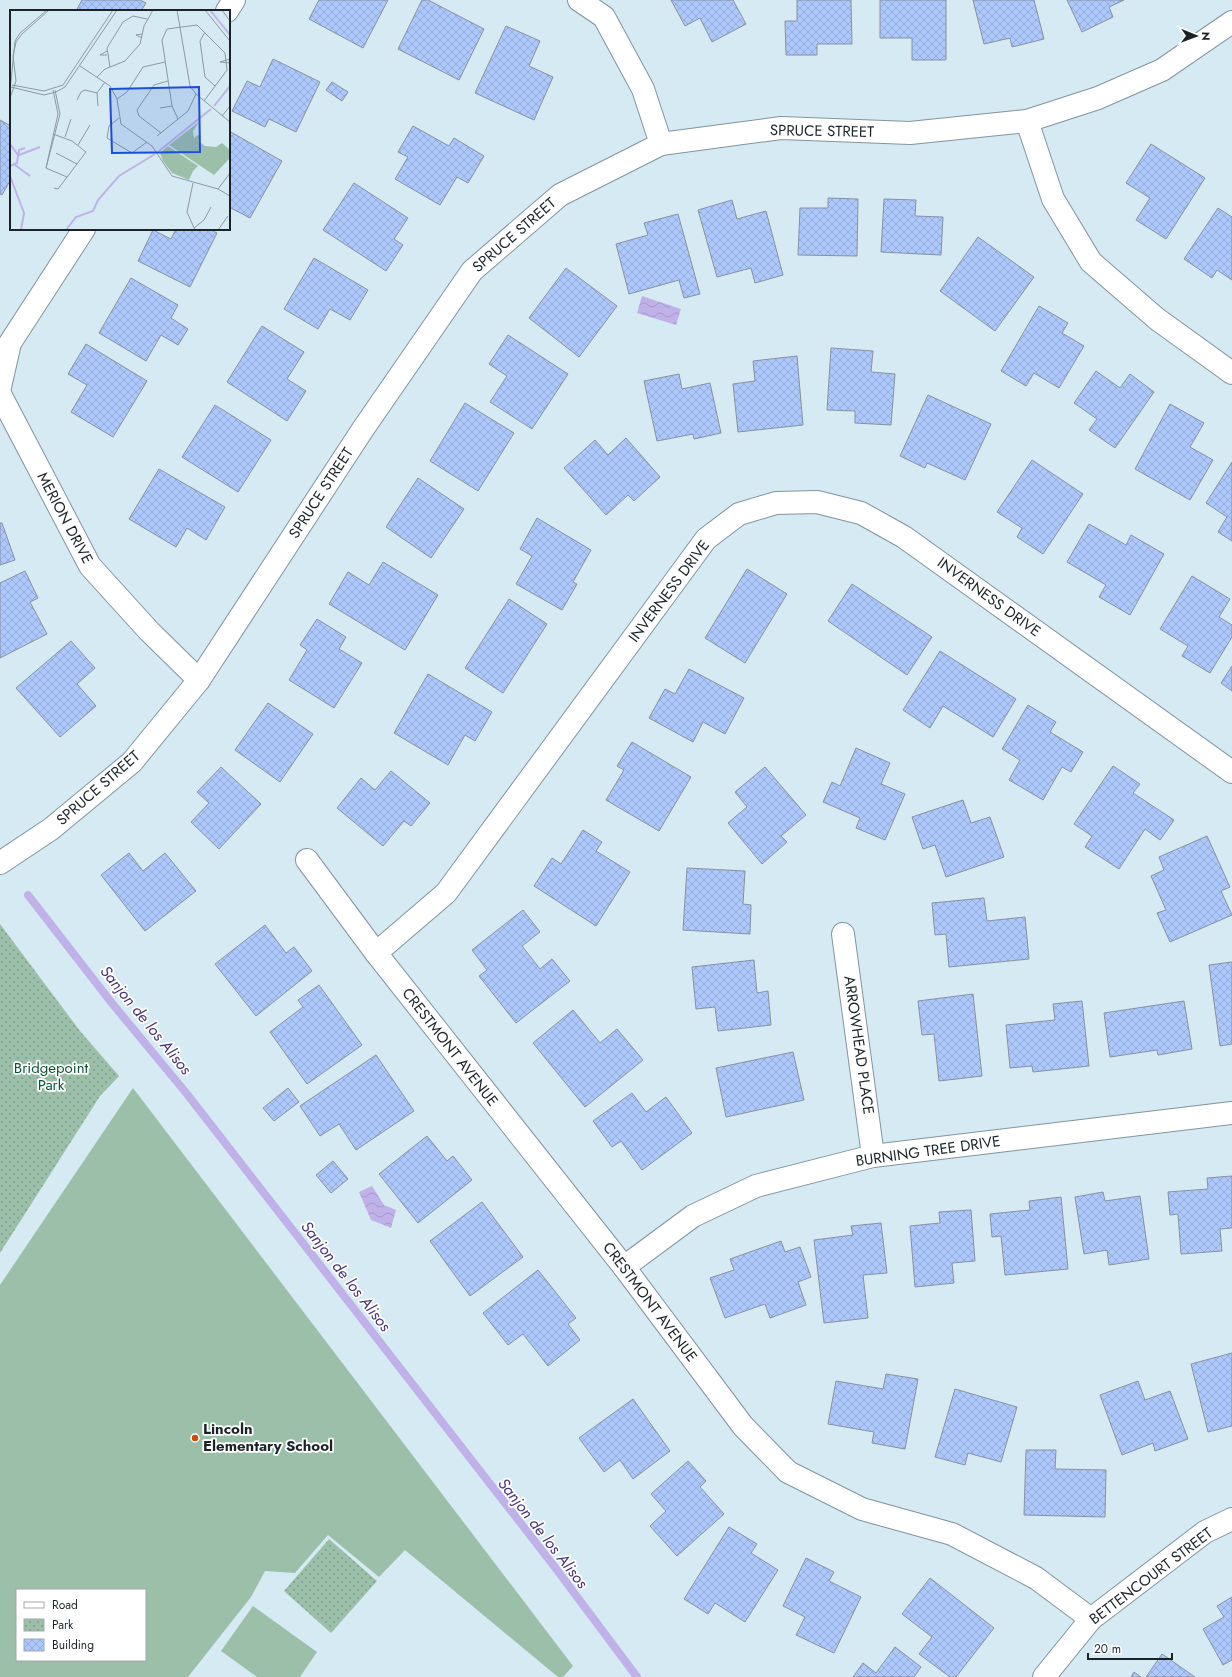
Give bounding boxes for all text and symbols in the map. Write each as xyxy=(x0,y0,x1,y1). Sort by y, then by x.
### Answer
inset map xyxy=(10,10,230,230)
north arrow xyxy=(1176,16,1216,56)
text: N xyxy=(1198,32,1214,41)
street label: SPRUCE STREET xyxy=(770,119,874,143)
street label: SPRUCE STREET xyxy=(467,192,561,278)
street label: SPRUCE STREET xyxy=(283,443,359,543)
street label: MERION DRIVE xyxy=(32,468,98,568)
street label: INVERNESS DRIVE xyxy=(623,535,715,647)
street label: INVERNESS DRIVE xyxy=(933,552,1045,642)
street label: SPRUCE STREET xyxy=(51,745,145,831)
water label: Sanjon de los Alisos xyxy=(95,961,198,1080)
street label: ARROWHEAD PLACE xyxy=(838,974,880,1116)
street label: CRESTMONT AVENUE xyxy=(397,983,503,1111)
park label: Bridgepoint Park xyxy=(14,1057,89,1096)
street label: BURNING TREE DRIVE xyxy=(854,1130,1002,1172)
water label: Sanjon de los Alisos xyxy=(296,1216,397,1337)
street label: CRESTMONT AVENUE xyxy=(598,1237,702,1367)
place label: Lincoln Elementary School xyxy=(203,1418,333,1457)
marker: Lincoln Elementary School xyxy=(190,1433,200,1443)
water label: Sanjon de los Alisos xyxy=(493,1473,594,1594)
street label: BETTENCOURT STREET xyxy=(1085,1522,1217,1630)
legend xyxy=(16,1589,146,1661)
text: Road xyxy=(52,1596,78,1614)
text: Park xyxy=(52,1616,74,1634)
scale bar xyxy=(1088,1635,1172,1661)
text: Building xyxy=(52,1636,94,1654)
text: 20 m xyxy=(1094,1640,1121,1658)

